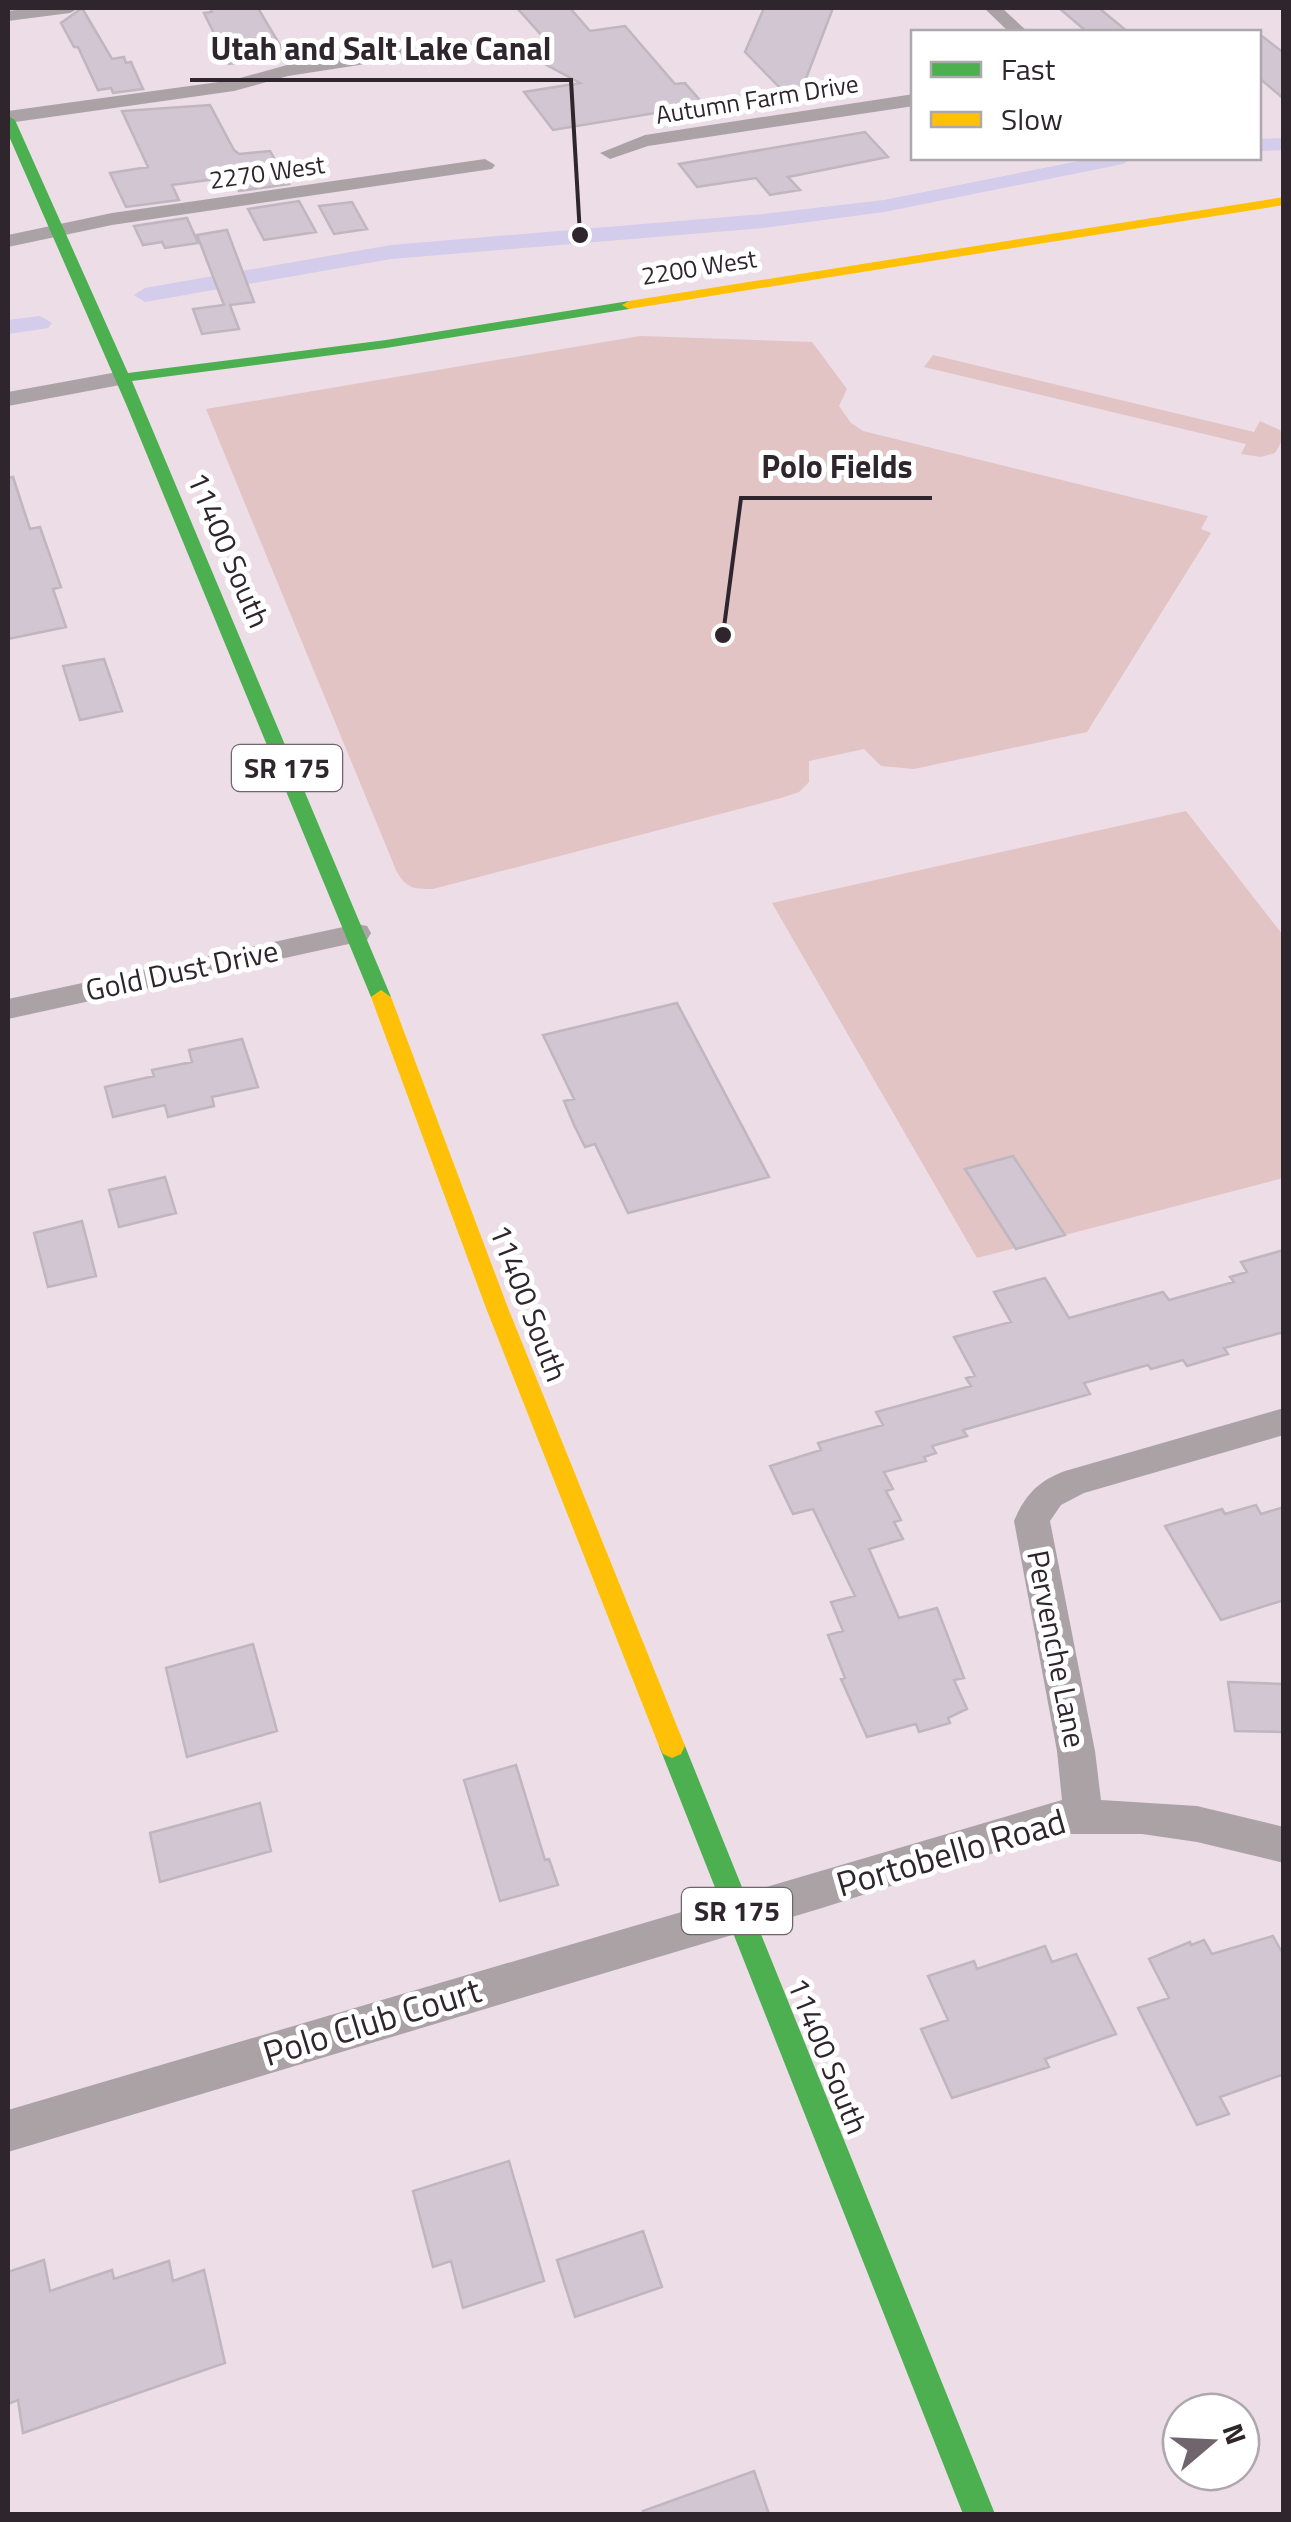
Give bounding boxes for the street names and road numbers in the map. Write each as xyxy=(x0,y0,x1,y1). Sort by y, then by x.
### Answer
street label: Autumn Farm Drive xyxy=(653,64,861,134)
street label: 2270 West xyxy=(207,145,327,199)
street label: 2200 West xyxy=(639,239,760,295)
street label: 11400 South xyxy=(175,465,282,635)
road number: SR 175 xyxy=(232,745,342,791)
street label: Gold Dust Drive xyxy=(81,927,282,1013)
street label: 11400 South xyxy=(478,1217,580,1388)
street label: Pervenche Lane xyxy=(1015,1546,1099,1751)
street label: Portobello Road xyxy=(830,1794,1072,1911)
road number: SR 175 xyxy=(682,1888,792,1934)
street label: Polo Club Court xyxy=(256,1962,487,2080)
street label: 11400 South xyxy=(776,1970,880,2141)

